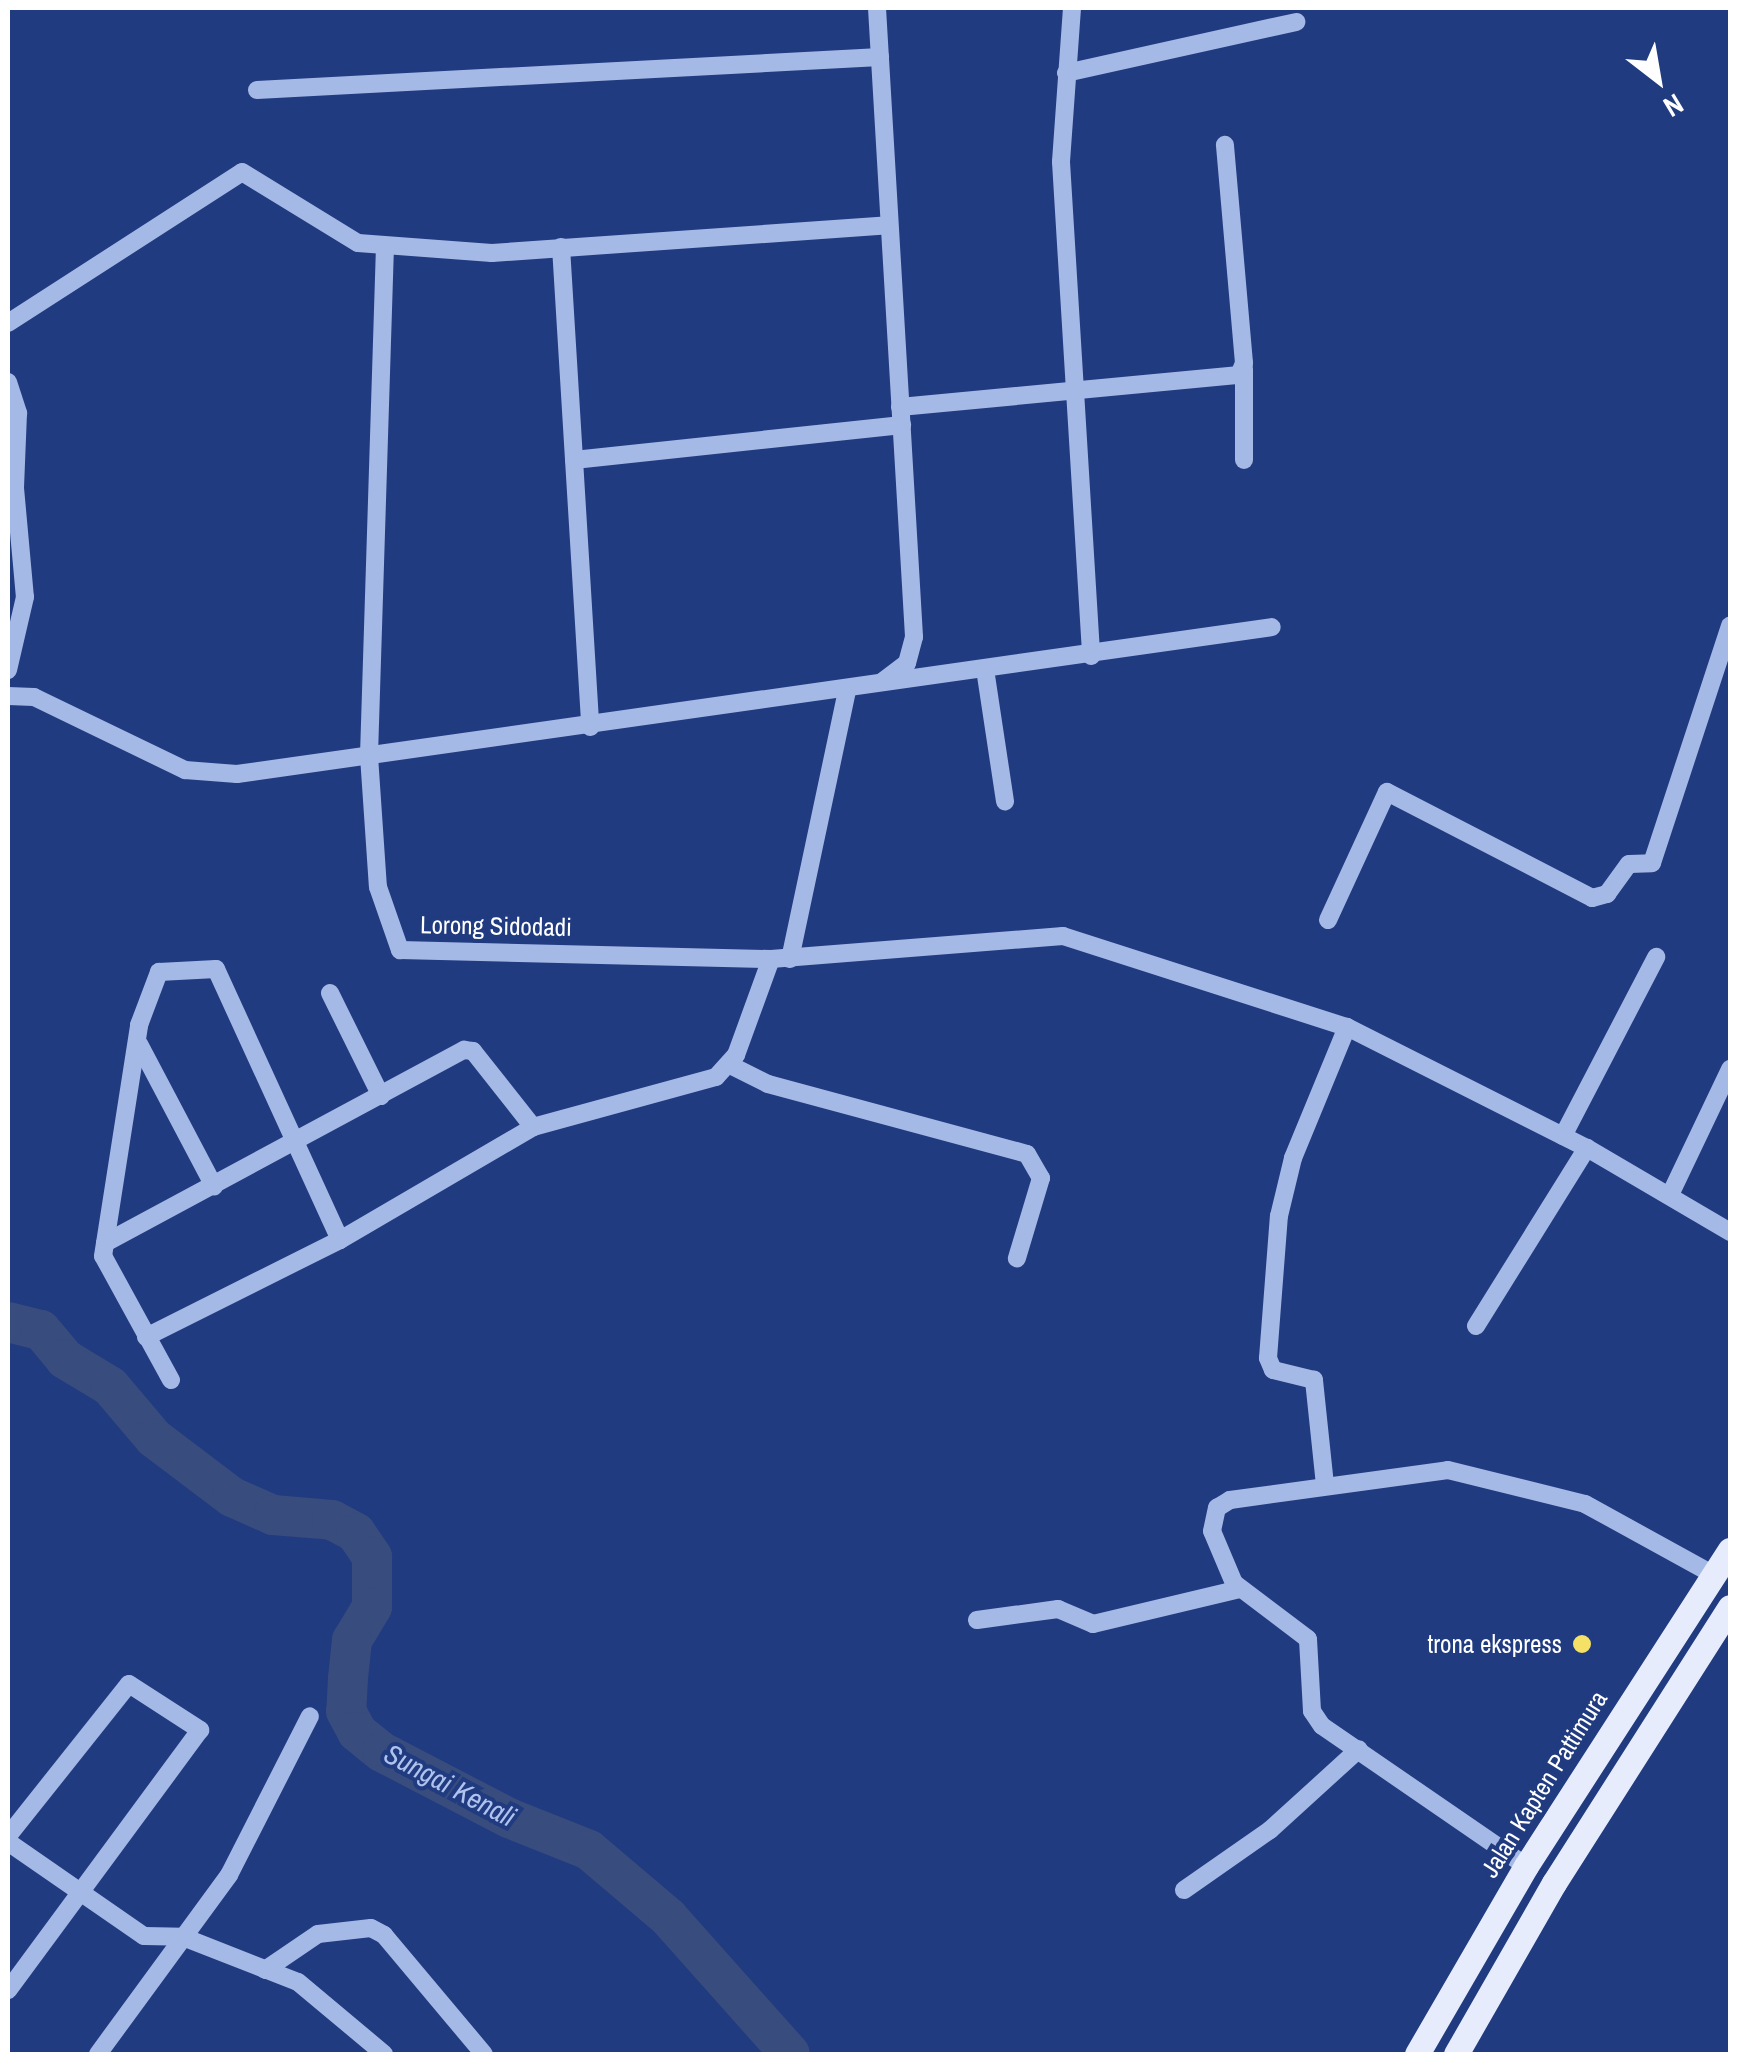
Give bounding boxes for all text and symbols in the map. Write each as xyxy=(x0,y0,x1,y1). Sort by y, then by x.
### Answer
north arrow xyxy=(1608,30,1708,130)
text: N xyxy=(1657,85,1690,126)
street label: Lorong Sidodadi xyxy=(420,910,572,942)
place label: trona ekspress xyxy=(1428,1629,1562,1659)
marker: trona ekspress xyxy=(1571,1633,1593,1655)
street label: Jalan Kapten Pattimura xyxy=(1475,1685,1613,1883)
water label: Sungai Kenali xyxy=(378,1736,522,1834)

